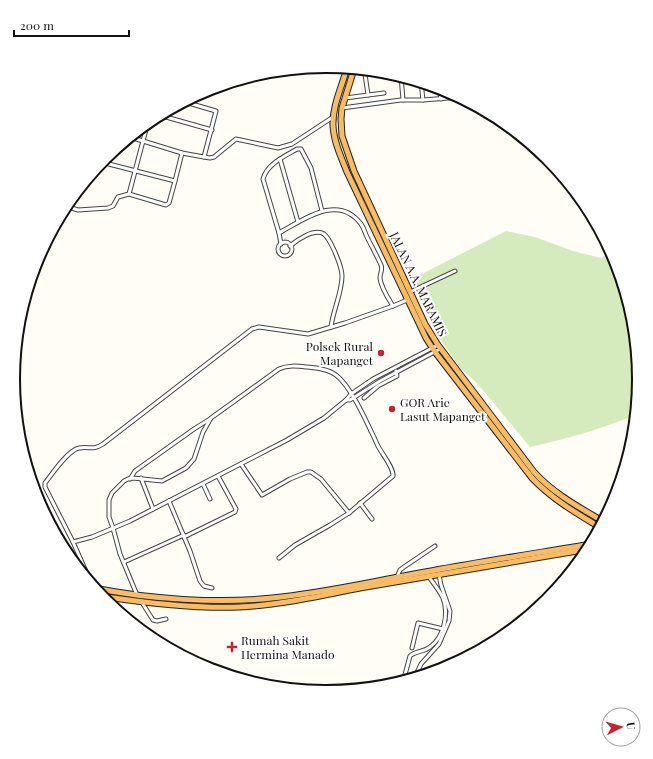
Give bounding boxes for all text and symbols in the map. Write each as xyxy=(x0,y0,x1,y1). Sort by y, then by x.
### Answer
scale bar xyxy=(14,12,129,38)
text: 200 m xyxy=(20,17,54,33)
street label: JALAN A.A. MARAMIS xyxy=(386,228,451,339)
place label: Polsek Rural Mapanget xyxy=(306,338,374,368)
marker: Polsek Rural Mapanget xyxy=(376,348,386,358)
place label: GOR Arie Lasut Mapanget xyxy=(400,394,486,424)
marker: GOR Arie Lasut Mapanget xyxy=(387,404,397,414)
place label: Rumah Sakit Hermina Manado xyxy=(241,632,335,662)
marker: Rumah Sakit Hermina Manado xyxy=(226,641,238,653)
north arrow xyxy=(601,707,641,747)
text: U xyxy=(624,721,639,731)

